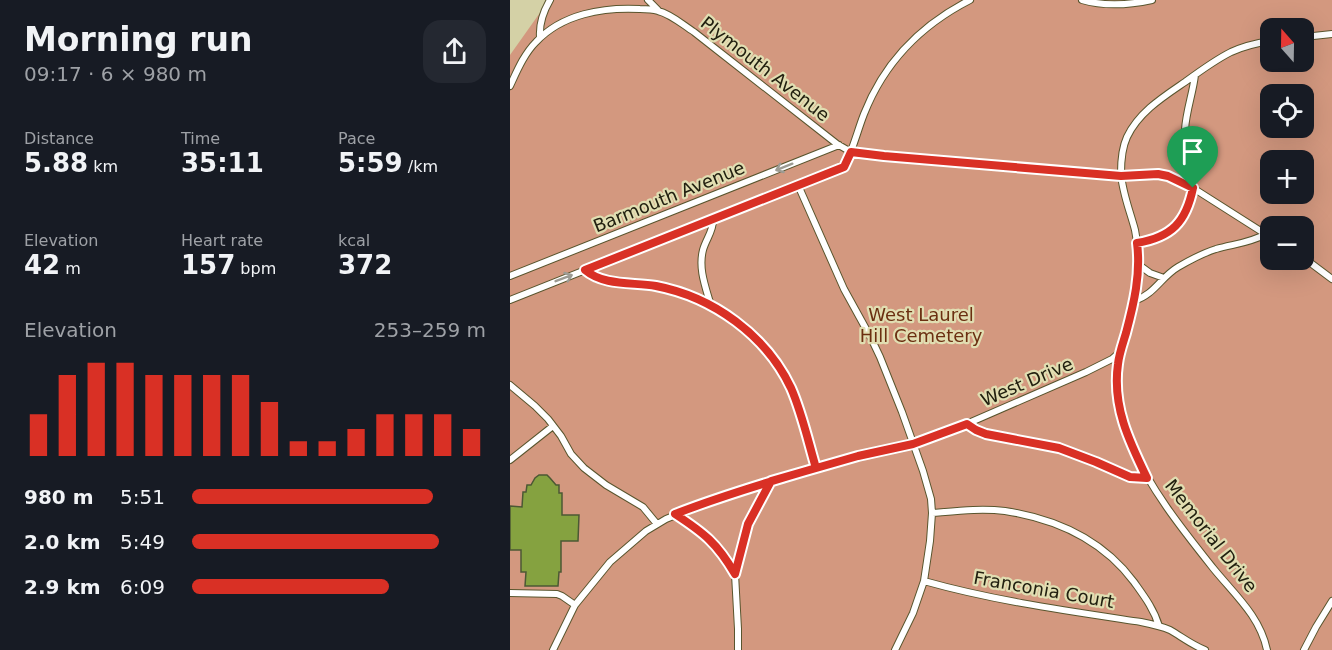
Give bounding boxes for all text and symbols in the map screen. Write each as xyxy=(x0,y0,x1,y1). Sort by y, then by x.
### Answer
street label: Plymouth Avenue xyxy=(697,12,834,125)
north arrow xyxy=(1260,18,1314,72)
map controls xyxy=(1260,18,1314,270)
text: Morning run xyxy=(24,20,252,59)
button: share xyxy=(423,20,486,83)
text: 09:17 · 6 × 980 m xyxy=(24,62,207,86)
button: locate xyxy=(1260,84,1314,138)
pin xyxy=(1167,126,1218,188)
text: Distance xyxy=(24,129,94,148)
text: Time xyxy=(181,129,220,148)
text: Pace xyxy=(338,129,375,148)
icon: arrive xyxy=(1176,135,1209,168)
text: 5.88 xyxy=(24,148,88,178)
text: 35:11 xyxy=(181,148,264,178)
text: 5:59 xyxy=(338,148,403,178)
button: + xyxy=(1260,150,1314,204)
text: km xyxy=(88,157,118,176)
text: /km xyxy=(403,157,438,176)
street label: Barmouth Avenue xyxy=(590,157,748,237)
one-way arrow xyxy=(776,162,794,173)
button: − xyxy=(1260,216,1314,270)
text: Elevation xyxy=(24,231,98,250)
text: Heart rate xyxy=(181,231,263,250)
text: kcal xyxy=(338,231,370,250)
text: 42 xyxy=(24,250,60,280)
text: 157 xyxy=(181,250,235,280)
text: 372 xyxy=(338,250,392,280)
text: m xyxy=(60,259,81,278)
text: bpm xyxy=(235,259,276,278)
one-way arrow xyxy=(555,272,573,283)
park label: West Laurel Hill Cemetery xyxy=(860,304,983,346)
text: Elevation xyxy=(24,318,117,342)
text: 253–259 m xyxy=(374,318,486,342)
street label: West Drive xyxy=(978,353,1076,410)
street label: Memorial Drive xyxy=(1161,475,1262,596)
text: 980 m xyxy=(24,485,94,509)
text: 5:51 xyxy=(120,485,165,509)
text: 2.0 km xyxy=(24,530,101,554)
text: 5:49 xyxy=(120,530,165,554)
street label: Franconia Court xyxy=(972,567,1116,612)
text: 2.9 km xyxy=(24,575,101,599)
text: 6:09 xyxy=(120,575,165,599)

